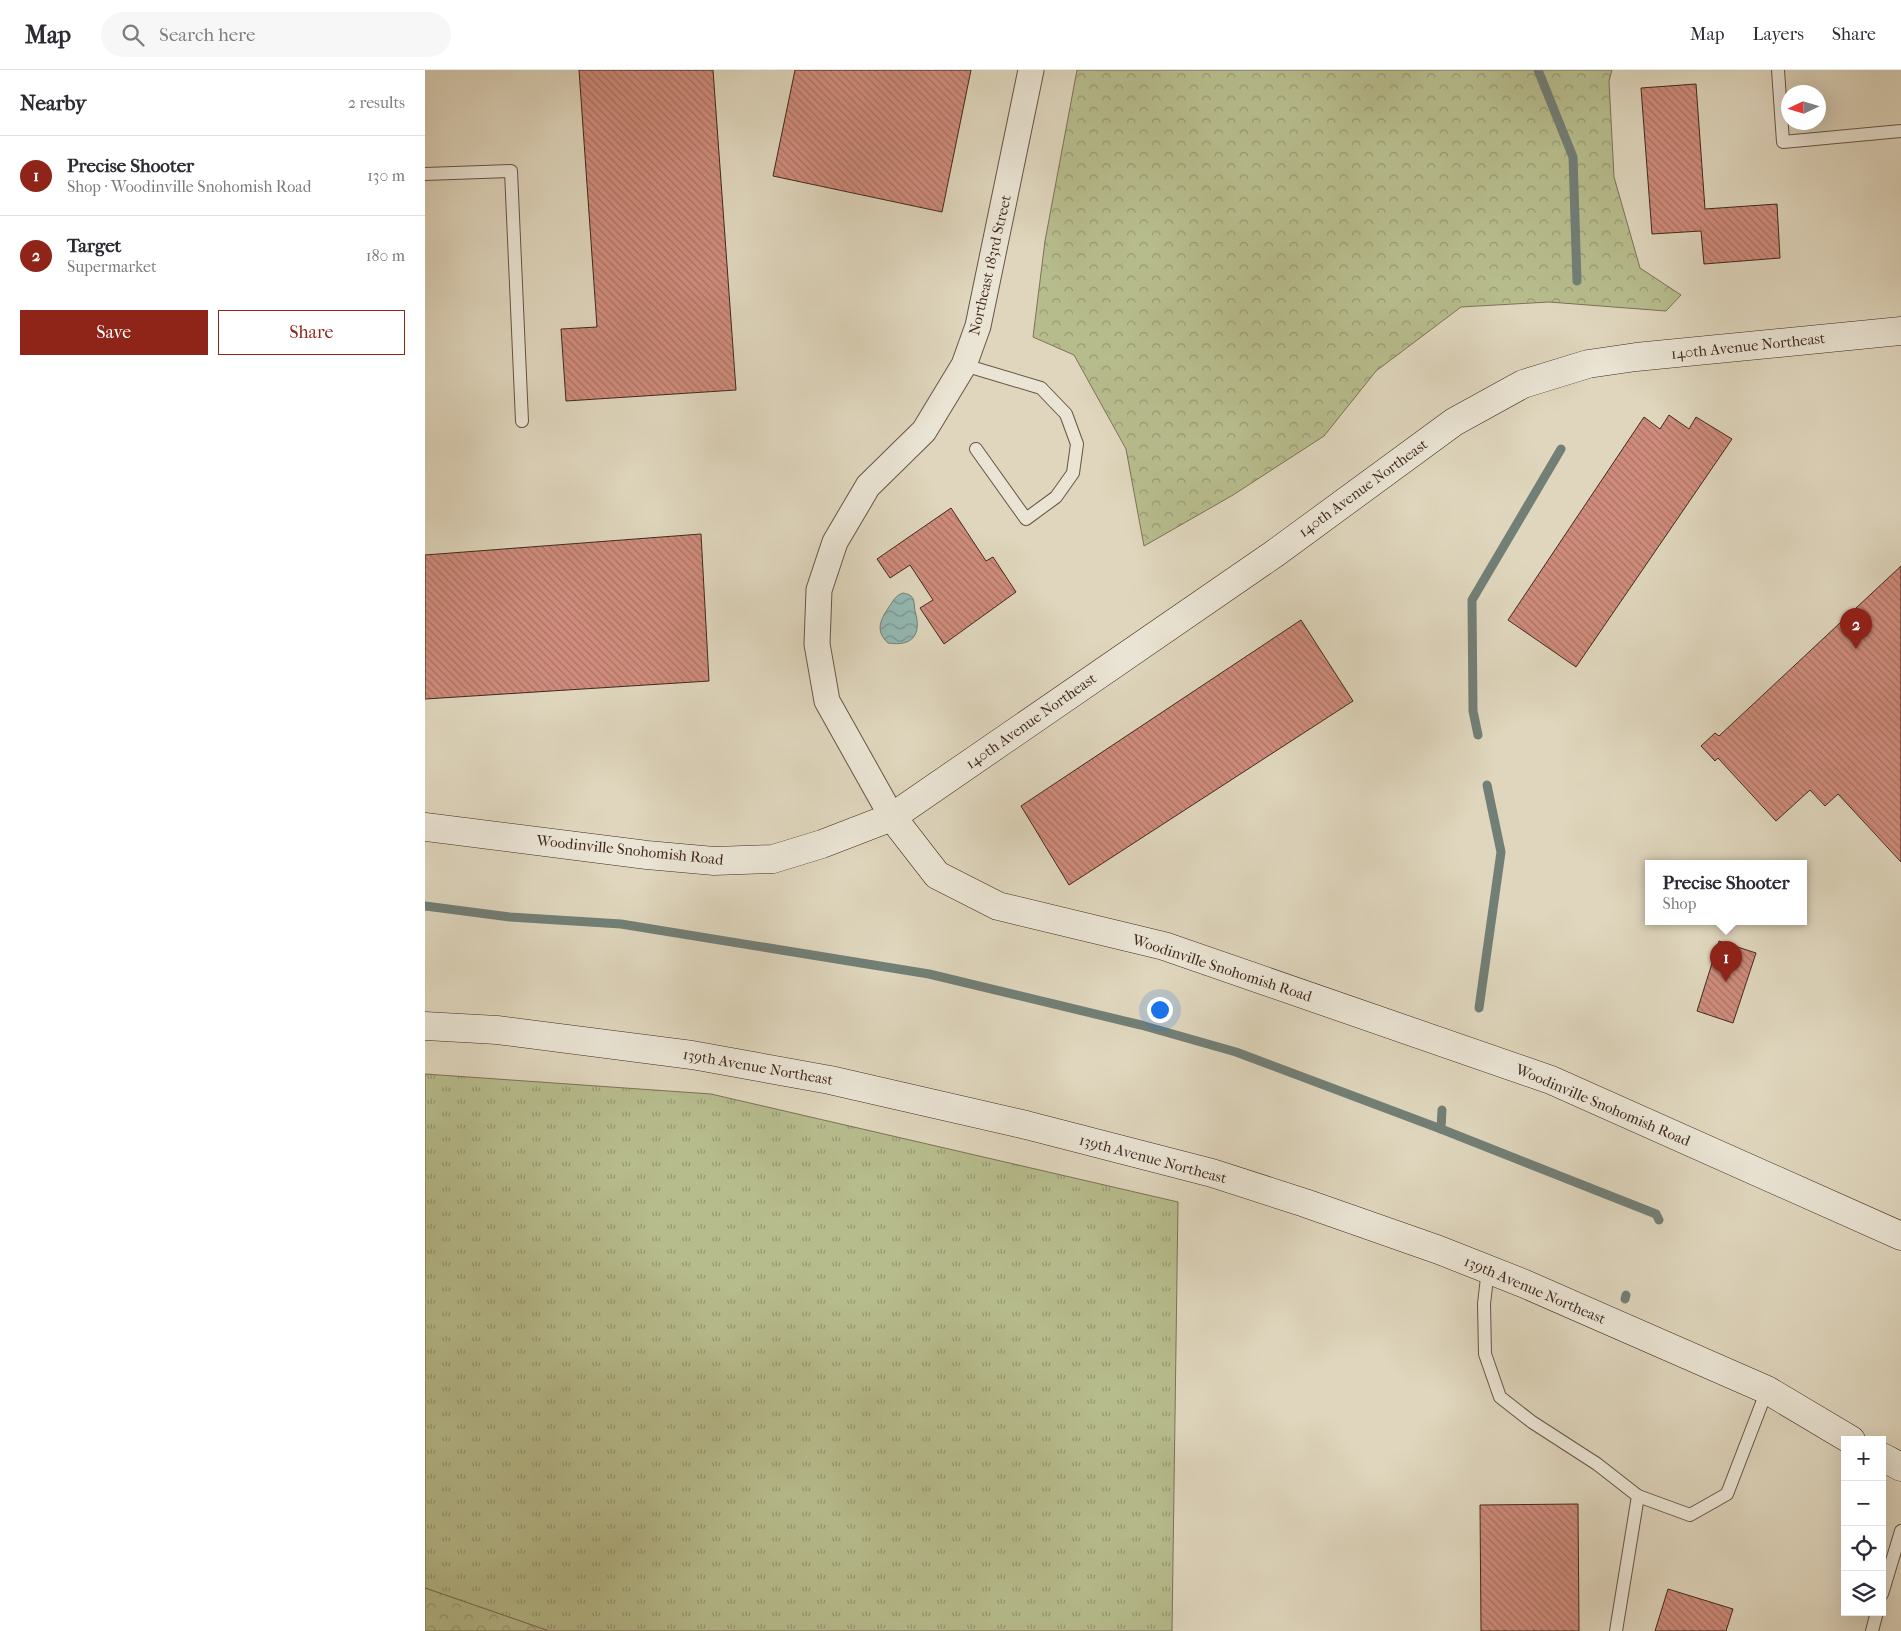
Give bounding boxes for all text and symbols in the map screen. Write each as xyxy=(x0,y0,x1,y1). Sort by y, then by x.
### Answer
search box xyxy=(101,12,451,57)
text: Map xyxy=(25,21,71,49)
icon: search xyxy=(119,21,147,49)
text: Search here xyxy=(159,24,255,46)
text: Map xyxy=(1690,24,1724,45)
text: Layers xyxy=(1752,24,1804,45)
text: Share xyxy=(1832,24,1876,45)
north arrow xyxy=(1781,85,1826,130)
text: Nearby xyxy=(20,91,86,115)
text: 2 results xyxy=(348,93,405,112)
text: Precise Shooter xyxy=(67,155,194,177)
text: 1 xyxy=(33,166,39,185)
text: 130 m xyxy=(367,166,405,185)
text: Shop · Woodinville Snohomish Road xyxy=(67,177,311,196)
street label: Northeast 183rd Street xyxy=(965,192,1015,337)
text: Target xyxy=(67,235,121,257)
text: 2 xyxy=(32,246,40,265)
text: 180 m xyxy=(366,246,405,265)
text: Supermarket xyxy=(67,257,157,276)
button: Save xyxy=(20,310,208,355)
button: Share xyxy=(218,310,405,355)
street label: 140th Avenue Northeast xyxy=(1670,329,1827,363)
street label: 140th Avenue Northeast xyxy=(1295,435,1432,541)
pin: 2 xyxy=(1840,608,1872,649)
street label: 140th Avenue Northeast xyxy=(962,669,1100,773)
street label: Woodinville Snohomish Road xyxy=(535,831,725,869)
popup xyxy=(1645,860,1807,925)
text: Precise Shooter xyxy=(1662,872,1790,894)
text: Shop xyxy=(1662,894,1696,913)
street label: Woodinville Snohomish Road xyxy=(1129,930,1315,1006)
pin: 1 xyxy=(1710,941,1742,982)
your location xyxy=(1147,997,1173,1023)
street label: 139th Avenue Northeast xyxy=(682,1045,835,1089)
street label: Woodinville Snohomish Road xyxy=(1512,1060,1694,1150)
street label: 139th Avenue Northeast xyxy=(1077,1131,1229,1188)
street label: 139th Avenue Northeast xyxy=(1462,1252,1609,1328)
map controls xyxy=(1841,1436,1886,1616)
button: + xyxy=(1841,1436,1886,1481)
button: − xyxy=(1841,1481,1886,1526)
button: locate xyxy=(1841,1526,1886,1571)
button: layers xyxy=(1841,1571,1886,1616)

